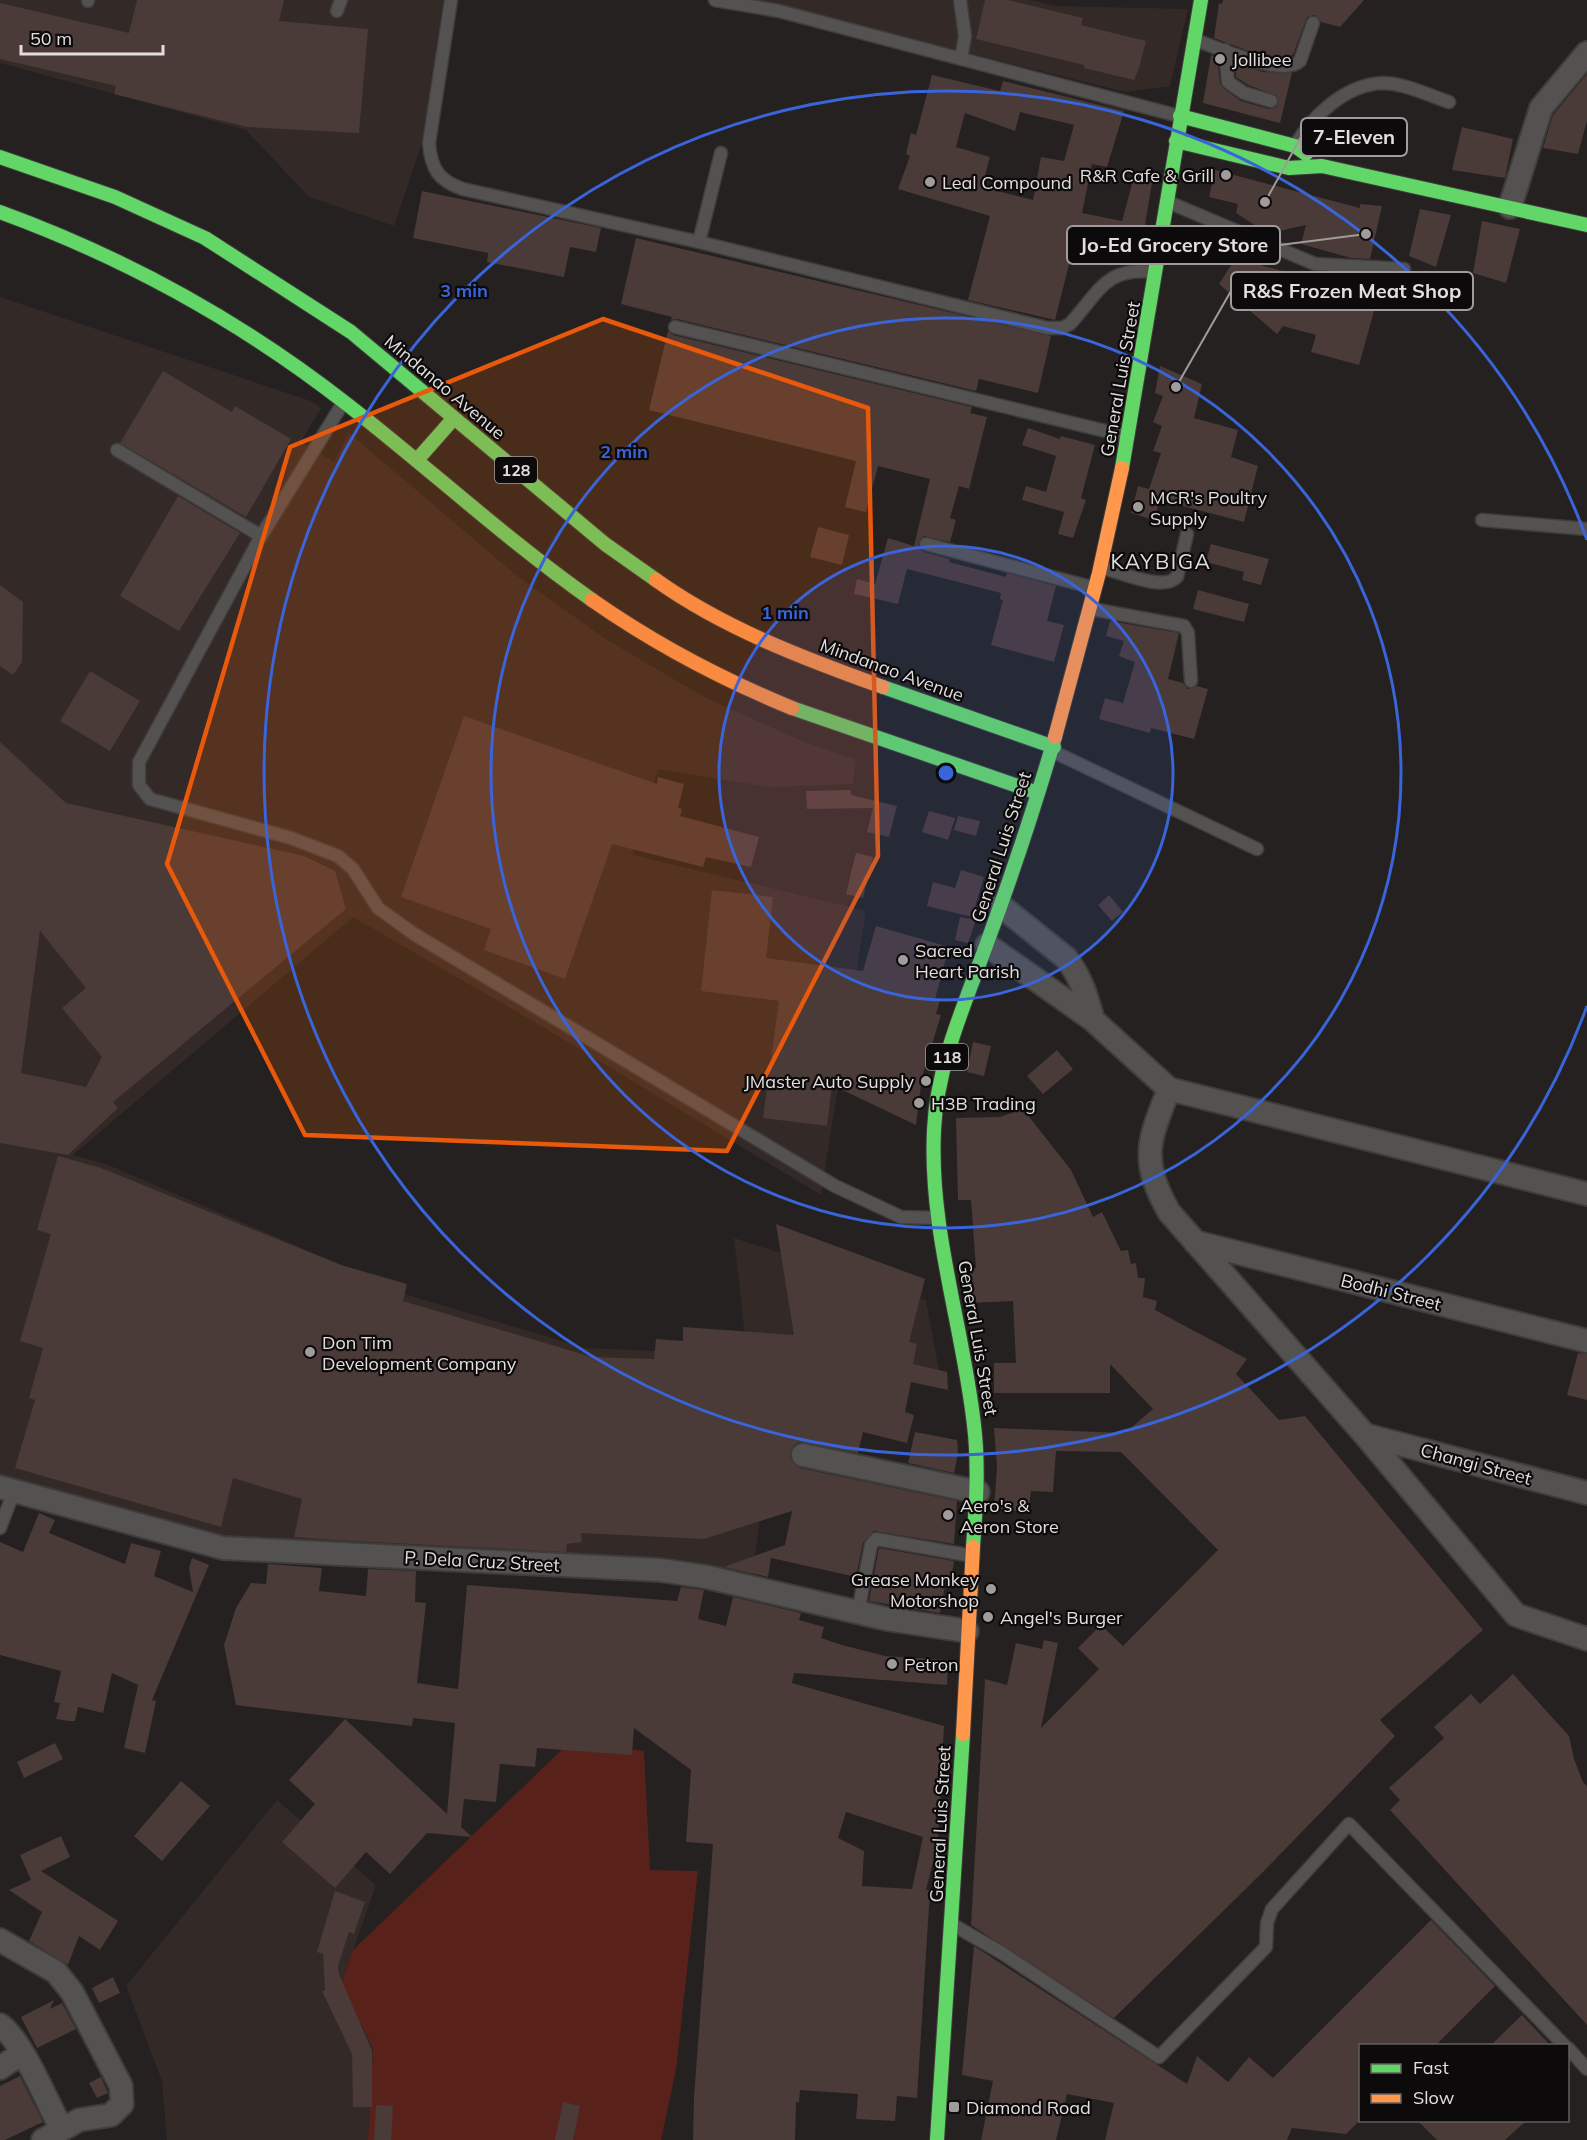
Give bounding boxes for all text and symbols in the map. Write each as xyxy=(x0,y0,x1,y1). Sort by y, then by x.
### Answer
scale bar xyxy=(21,18,164,56)
text: 50 m xyxy=(30,27,72,50)
place label: Jollibee xyxy=(1232,48,1291,71)
marker: Jollibee xyxy=(1213,52,1227,66)
callout: 7-Eleven xyxy=(1301,118,1407,156)
text: 7-Eleven xyxy=(1313,124,1395,149)
place label: R&R Cafe & Grill xyxy=(1080,164,1214,187)
marker: R&R Cafe & Grill xyxy=(1219,168,1233,182)
place label: Leal Compound xyxy=(942,171,1072,194)
marker: Leal Compound xyxy=(923,175,937,189)
callout: Jo-Ed Grocery Store xyxy=(1067,226,1280,264)
text: Jo-Ed Grocery Store xyxy=(1080,232,1268,257)
callout: R&S Frozen Meat Shop xyxy=(1231,272,1473,310)
text: R&S Frozen Meat Shop xyxy=(1243,278,1461,303)
text: 3 min xyxy=(440,279,488,302)
street label: General Luis Street xyxy=(1095,300,1145,458)
street label: Mindanao Avenue xyxy=(380,330,510,444)
text: 2 min xyxy=(600,440,648,463)
road number: 128 xyxy=(495,457,537,483)
place label: MCR's Poultry Supply xyxy=(1150,486,1267,530)
marker: MCR's Poultry Supply xyxy=(1131,500,1145,514)
district label: KAYBIGA xyxy=(1111,548,1211,574)
text: 1 min xyxy=(761,601,809,624)
street label: Mindanao Avenue xyxy=(817,633,967,707)
centre of rings xyxy=(936,763,956,783)
street label: General Luis Street xyxy=(966,769,1036,925)
place label: Sacred Heart Parish xyxy=(915,939,1020,983)
marker: Sacred Heart Parish xyxy=(896,953,910,967)
road number: 118 xyxy=(926,1044,968,1070)
place label: JMaster Auto Supply xyxy=(744,1070,914,1093)
marker: JMaster Auto Supply xyxy=(919,1074,933,1088)
place label: H3B Trading xyxy=(931,1092,1036,1115)
marker: H3B Trading xyxy=(912,1096,926,1110)
street label: General Luis Street xyxy=(953,1259,1003,1417)
street label: Bodhi Street xyxy=(1338,1268,1444,1316)
place label: Don Tim Development Company xyxy=(322,1331,517,1375)
marker: Don Tim Development Company xyxy=(303,1345,317,1359)
street label: Changi Street xyxy=(1418,1438,1534,1490)
place label: Aero's & Aeron Store xyxy=(960,1494,1059,1538)
marker: Aero's & Aeron Store xyxy=(941,1508,955,1522)
street label: P. Dela Cruz Street xyxy=(404,1545,560,1577)
place label: Grease Monkey Motorshop xyxy=(851,1568,979,1612)
marker: Grease Monkey Motorshop xyxy=(984,1582,998,1596)
place label: Angel's Burger xyxy=(1000,1606,1123,1629)
marker: Angel's Burger xyxy=(981,1610,995,1624)
place label: Petron xyxy=(904,1653,959,1676)
marker: Petron xyxy=(885,1657,899,1671)
street label: General Luis Street xyxy=(924,1745,956,1903)
legend xyxy=(1359,2044,1569,2122)
text: Fast xyxy=(1413,2056,1449,2079)
text: Slow xyxy=(1413,2086,1455,2109)
place label: Diamond Road xyxy=(966,2096,1091,2119)
marker: Diamond Road xyxy=(947,2100,961,2114)

